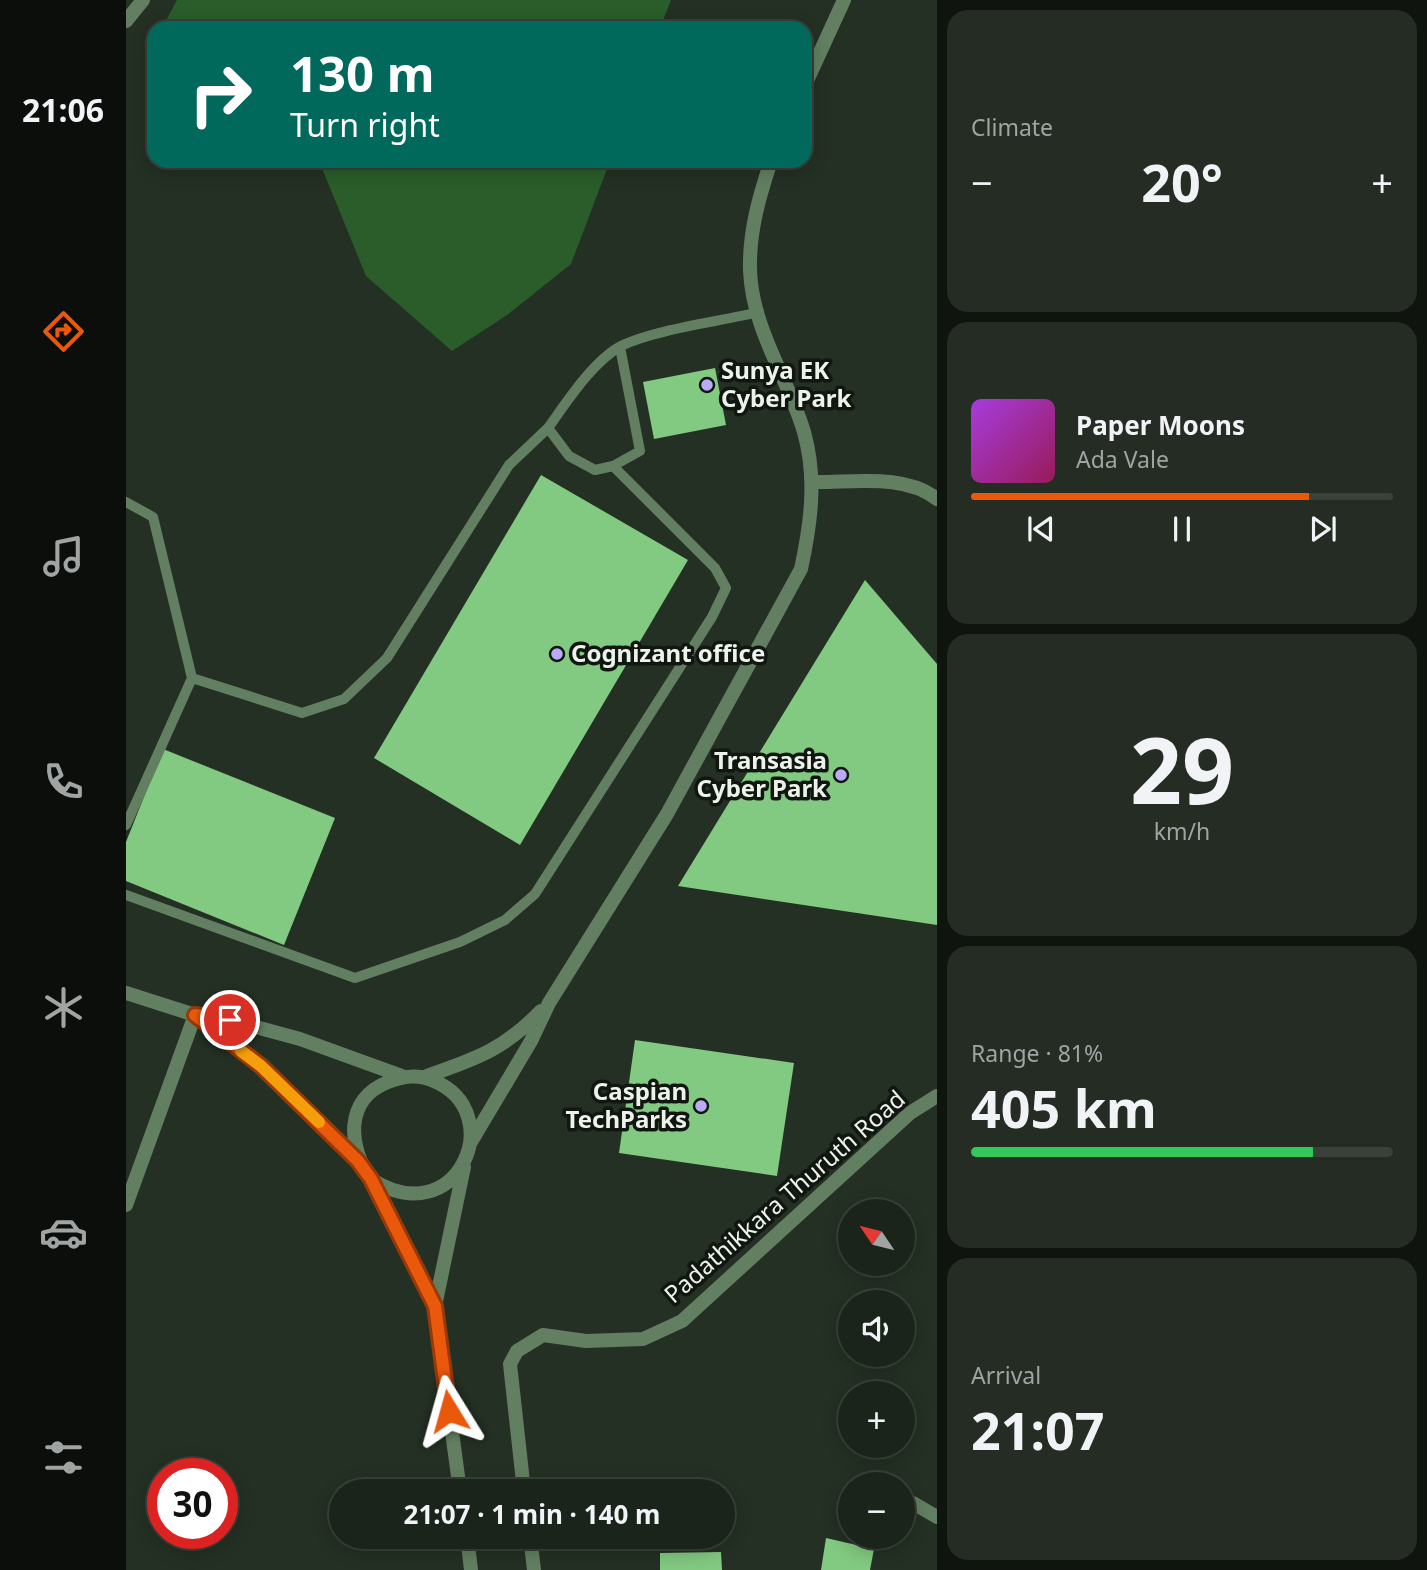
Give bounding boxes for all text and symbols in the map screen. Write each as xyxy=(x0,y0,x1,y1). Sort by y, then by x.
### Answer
text: 130 m xyxy=(290,40,435,106)
icon: right xyxy=(175,49,266,140)
text: 21:06 xyxy=(22,88,104,131)
text: Turn right xyxy=(290,103,440,146)
text: Climate xyxy=(971,111,1053,143)
text: 20° xyxy=(1141,146,1223,217)
text: − xyxy=(971,156,993,208)
text: + xyxy=(1371,156,1393,208)
icon: directions xyxy=(39,307,88,356)
place label: Sunya EK Cyber Park xyxy=(721,353,852,414)
marker: Sunya EK Cyber Park xyxy=(699,377,715,393)
text: Paper Moons xyxy=(1076,407,1245,443)
text: Ada Vale xyxy=(1076,443,1169,475)
icon: previous xyxy=(1022,510,1060,548)
icon: pause xyxy=(1163,510,1201,548)
icon: next xyxy=(1304,510,1342,548)
icon: music xyxy=(39,532,88,581)
place label: Cognizant office xyxy=(571,636,765,669)
marker: Cognizant office xyxy=(549,646,565,662)
text: 29 xyxy=(1130,707,1234,831)
place label: Transasia Cyber Park xyxy=(697,743,827,804)
icon: phone xyxy=(39,757,88,806)
marker: Transasia Cyber Park xyxy=(833,767,849,783)
text: km/h xyxy=(1154,815,1210,847)
icon: climate xyxy=(39,983,88,1032)
pin xyxy=(200,990,260,1050)
icon: arrive xyxy=(211,1001,249,1039)
text: Range · 81% xyxy=(971,1037,1103,1069)
text: 405 km xyxy=(971,1072,1157,1143)
place label: Caspian TechParks xyxy=(566,1074,687,1135)
street label: Padathikkara Thuruth Road xyxy=(656,1082,912,1310)
marker: Caspian TechParks xyxy=(693,1098,709,1114)
north arrow xyxy=(838,1199,915,1276)
map controls xyxy=(838,1199,915,1549)
icon: car xyxy=(39,1208,88,1257)
button: sound xyxy=(838,1290,915,1367)
text: Arrival xyxy=(971,1359,1041,1391)
position arrow xyxy=(412,1374,486,1448)
button: + xyxy=(838,1381,915,1458)
text: 21:07 xyxy=(971,1394,1105,1465)
icon: filters xyxy=(39,1433,88,1482)
speed limit sign: 30 xyxy=(147,1458,238,1549)
button: − xyxy=(838,1472,915,1549)
text: 21:07 · 1 min · 140 m xyxy=(404,1496,660,1532)

